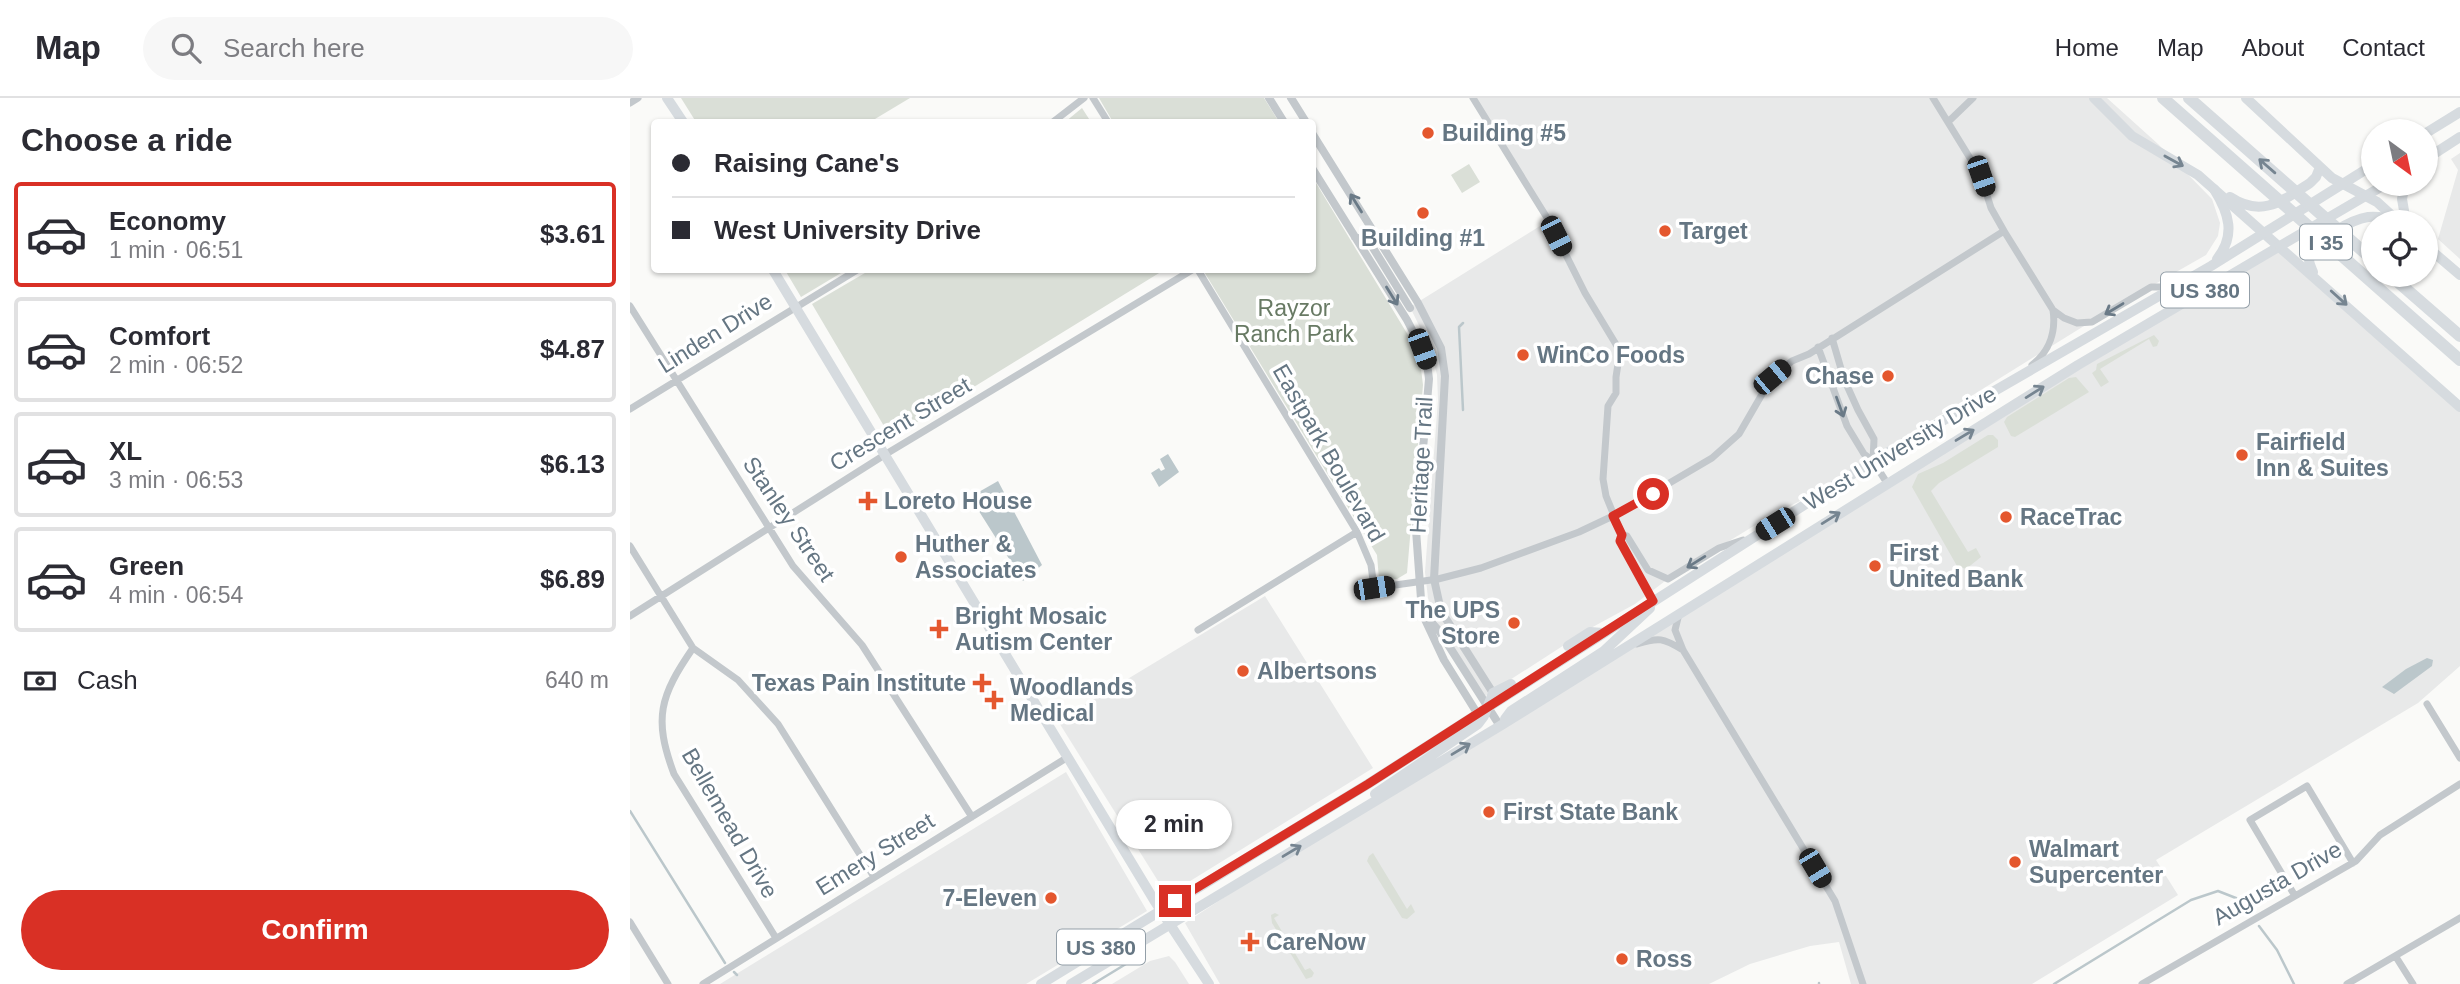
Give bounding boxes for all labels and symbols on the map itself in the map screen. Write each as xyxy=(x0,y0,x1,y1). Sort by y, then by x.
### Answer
north arrow xyxy=(2361,119,2438,196)
place label: Building #5 xyxy=(1442,120,1566,146)
marker: Building #5 xyxy=(1420,125,1436,141)
car xyxy=(1965,153,1998,199)
one-way arrow xyxy=(2163,154,2183,168)
one-way arrow xyxy=(2258,158,2276,174)
one-way arrow xyxy=(1349,194,1364,213)
marker: Building #1 xyxy=(1415,205,1431,221)
car xyxy=(1538,213,1575,259)
place label: Target xyxy=(1679,218,1748,244)
marker: Target xyxy=(1657,223,1673,239)
place label: Building #1 xyxy=(1361,225,1485,251)
road number: I 35 xyxy=(2300,225,2352,260)
road number: US 380 xyxy=(2161,272,2249,308)
one-way arrow xyxy=(1385,286,1399,306)
street label: Linden Drive xyxy=(653,288,777,378)
one-way arrow xyxy=(2330,290,2348,306)
park label: Rayzor Ranch Park xyxy=(1234,295,1355,347)
one-way arrow xyxy=(2104,303,2124,317)
car xyxy=(1405,326,1440,372)
place label: WinCo Foods xyxy=(1537,342,1685,368)
marker: WinCo Foods xyxy=(1515,347,1531,363)
car xyxy=(1750,355,1795,399)
street label: Eastpark Boulevard xyxy=(1268,360,1390,546)
place label: Chase xyxy=(1805,363,1874,389)
marker: Chase xyxy=(1880,368,1896,384)
street label: Crescent Street xyxy=(825,371,976,476)
street label: West University Drive xyxy=(1799,380,2001,516)
one-way arrow xyxy=(2025,384,2045,398)
street label: Heritage Trail xyxy=(1404,396,1438,534)
one-way arrow xyxy=(1835,396,1848,418)
one-way arrow xyxy=(1954,428,1974,442)
place label: Fairfield Inn & Suites xyxy=(2256,429,2389,481)
marker: Fairfield Inn & Suites xyxy=(2234,447,2250,463)
street label: Stanley Street xyxy=(738,452,841,587)
route start xyxy=(1637,478,1669,510)
place label: Loreto House xyxy=(884,488,1032,514)
marker: Loreto House xyxy=(858,491,878,511)
car xyxy=(1752,504,1799,544)
place label: RaceTrac xyxy=(2020,504,2123,530)
marker: RaceTrac xyxy=(1998,509,2014,525)
one-way arrow xyxy=(1821,510,1841,524)
place label: Huther & Associates xyxy=(915,531,1036,583)
place label: First United Bank xyxy=(1889,540,2023,592)
marker: Huther & Associates xyxy=(893,549,909,565)
one-way arrow xyxy=(1686,556,1706,570)
marker: First United Bank xyxy=(1867,558,1883,574)
car xyxy=(1352,574,1397,602)
place label: The UPS Store xyxy=(1405,597,1500,649)
place label: Bright Mosaic Autism Center xyxy=(955,603,1112,655)
marker: The UPS Store xyxy=(1506,615,1522,631)
marker: Bright Mosaic Autism Center xyxy=(929,619,949,639)
place label: Albertsons xyxy=(1257,658,1377,684)
marker: Albertsons xyxy=(1235,663,1251,679)
place label: Texas Pain Institute xyxy=(752,670,966,696)
marker: Texas Pain Institute xyxy=(972,673,992,693)
place label: Woodlands Medical xyxy=(1010,674,1134,726)
marker: Woodlands Medical xyxy=(984,690,1004,710)
one-way arrow xyxy=(1450,742,1470,756)
street label: Bellemead Drive xyxy=(677,743,783,903)
place label: First State Bank xyxy=(1503,799,1678,825)
callout: 2 min xyxy=(1117,800,1233,848)
marker: First State Bank xyxy=(1481,804,1497,820)
street label: Emery Street xyxy=(811,807,939,901)
place label: Walmart Supercenter xyxy=(2029,836,2163,888)
street label: Augusta Drive xyxy=(2208,836,2346,930)
one-way arrow xyxy=(1281,844,1301,858)
car xyxy=(1796,845,1835,891)
marker: Walmart Supercenter xyxy=(2007,854,2023,870)
place label: 7-Eleven xyxy=(942,885,1037,911)
route end xyxy=(1159,885,1191,917)
marker: 7-Eleven xyxy=(1043,890,1059,906)
place label: CareNow xyxy=(1266,929,1366,955)
road number: US 380 xyxy=(1057,930,1145,964)
marker: CareNow xyxy=(1240,932,1260,952)
place label: Ross xyxy=(1636,946,1692,972)
marker: Ross xyxy=(1614,951,1630,967)

